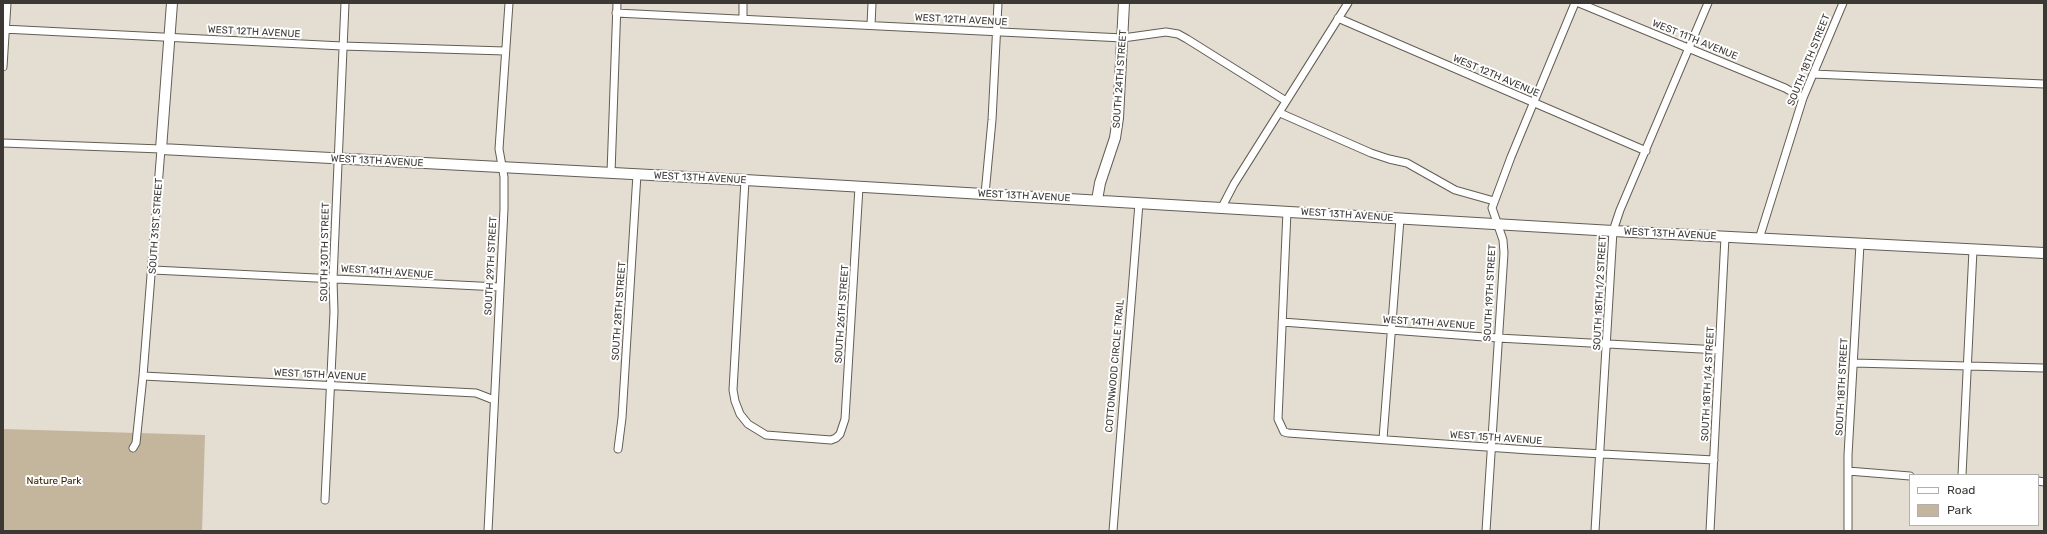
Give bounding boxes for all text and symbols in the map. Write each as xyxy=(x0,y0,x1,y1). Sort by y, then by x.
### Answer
street label: WEST 12TH AVENUE xyxy=(914,12,1008,28)
street label: SOUTH 18TH STREET xyxy=(1785,12,1833,108)
street label: WEST 11TH AVENUE xyxy=(1650,17,1740,63)
street label: WEST 12TH AVENUE xyxy=(207,24,301,40)
street label: SOUTH 24TH STREET xyxy=(1111,29,1129,129)
street label: WEST 12TH AVENUE xyxy=(1451,52,1541,100)
street label: WEST 13TH AVENUE xyxy=(330,153,424,169)
street label: WEST 13TH AVENUE xyxy=(653,170,747,186)
street label: SOUTH 31ST STREET xyxy=(147,178,165,274)
street label: WEST 13TH AVENUE xyxy=(977,188,1071,204)
street label: SOUTH 30TH STREET xyxy=(318,202,332,302)
street label: WEST 13TH AVENUE xyxy=(1300,206,1394,224)
street label: SOUTH 29TH STREET xyxy=(482,216,500,316)
street label: WEST 13TH AVENUE xyxy=(1623,226,1717,242)
street label: SOUTH 18TH 1/2 STREET xyxy=(1591,235,1609,351)
street label: SOUTH 19TH STREET xyxy=(1481,244,1499,342)
street label: SOUTH 28TH STREET xyxy=(610,261,628,361)
street label: WEST 14TH AVENUE xyxy=(340,263,434,281)
street label: SOUTH 26TH STREET xyxy=(833,264,851,364)
street label: COTTONWOOD CIRCLE TRAIL xyxy=(1103,299,1127,433)
street label: WEST 14TH AVENUE xyxy=(1382,314,1476,332)
street label: SOUTH 18TH 1/4 STREET xyxy=(1699,326,1717,442)
street label: SOUTH 18TH STREET xyxy=(1833,338,1851,436)
street label: WEST 15TH AVENUE xyxy=(273,367,367,383)
street label: WEST 15TH AVENUE xyxy=(1449,429,1543,447)
legend xyxy=(1909,474,2039,526)
park label: Nature Park xyxy=(27,475,81,487)
text: Road xyxy=(1947,483,1975,497)
text: Park xyxy=(1947,503,1972,517)

